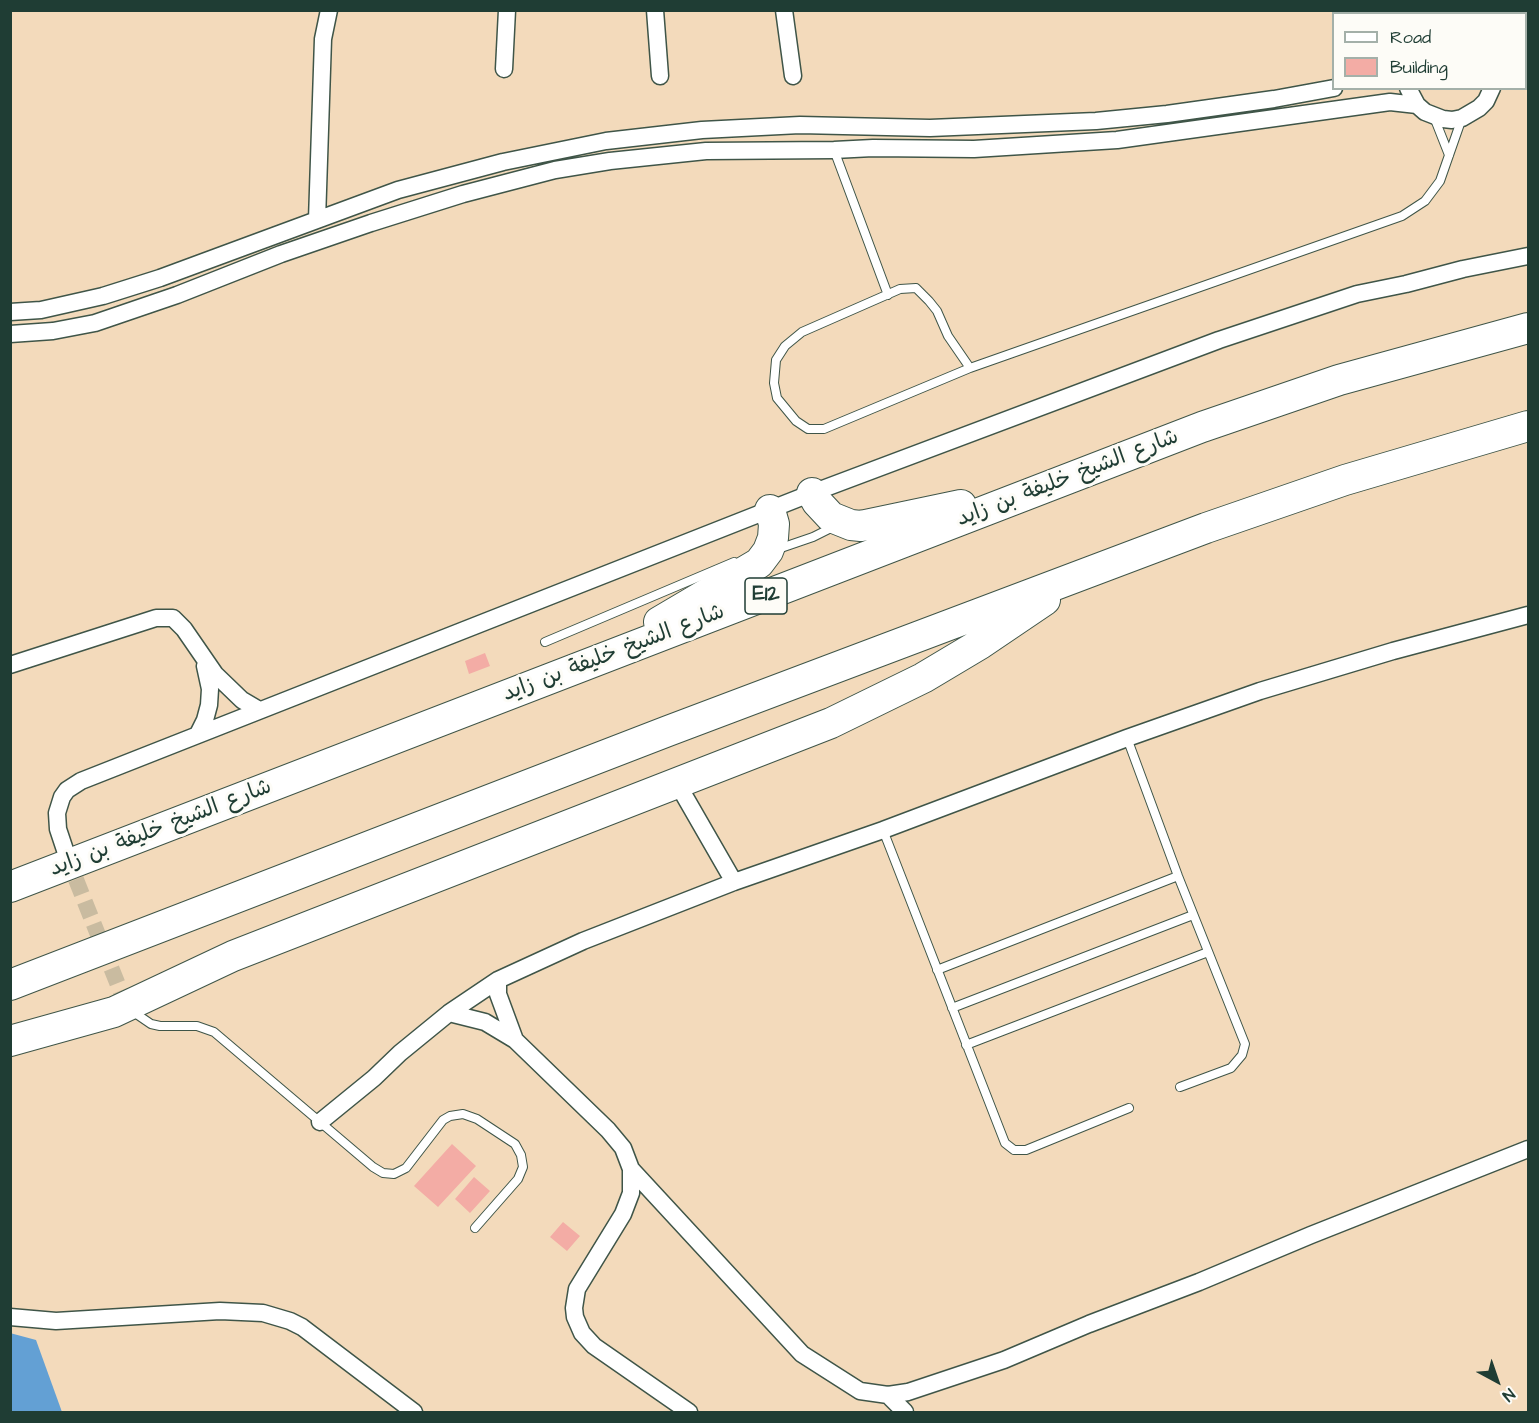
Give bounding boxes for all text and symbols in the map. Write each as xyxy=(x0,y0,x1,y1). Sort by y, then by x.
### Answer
legend xyxy=(1332,12,1527,90)
text: Road xyxy=(1390,25,1431,50)
text: Building xyxy=(1390,55,1448,80)
street label: شارع الشيخ خليفة بن زايد xyxy=(953,424,1183,534)
road number: E12 xyxy=(745,578,787,614)
street label: شارع الشيخ خليفة بن زايد xyxy=(499,599,729,709)
street label: شارع الشيخ خليفة بن زايد xyxy=(46,774,276,884)
north arrow xyxy=(1467,1351,1527,1411)
text: N xyxy=(1498,1383,1519,1406)

